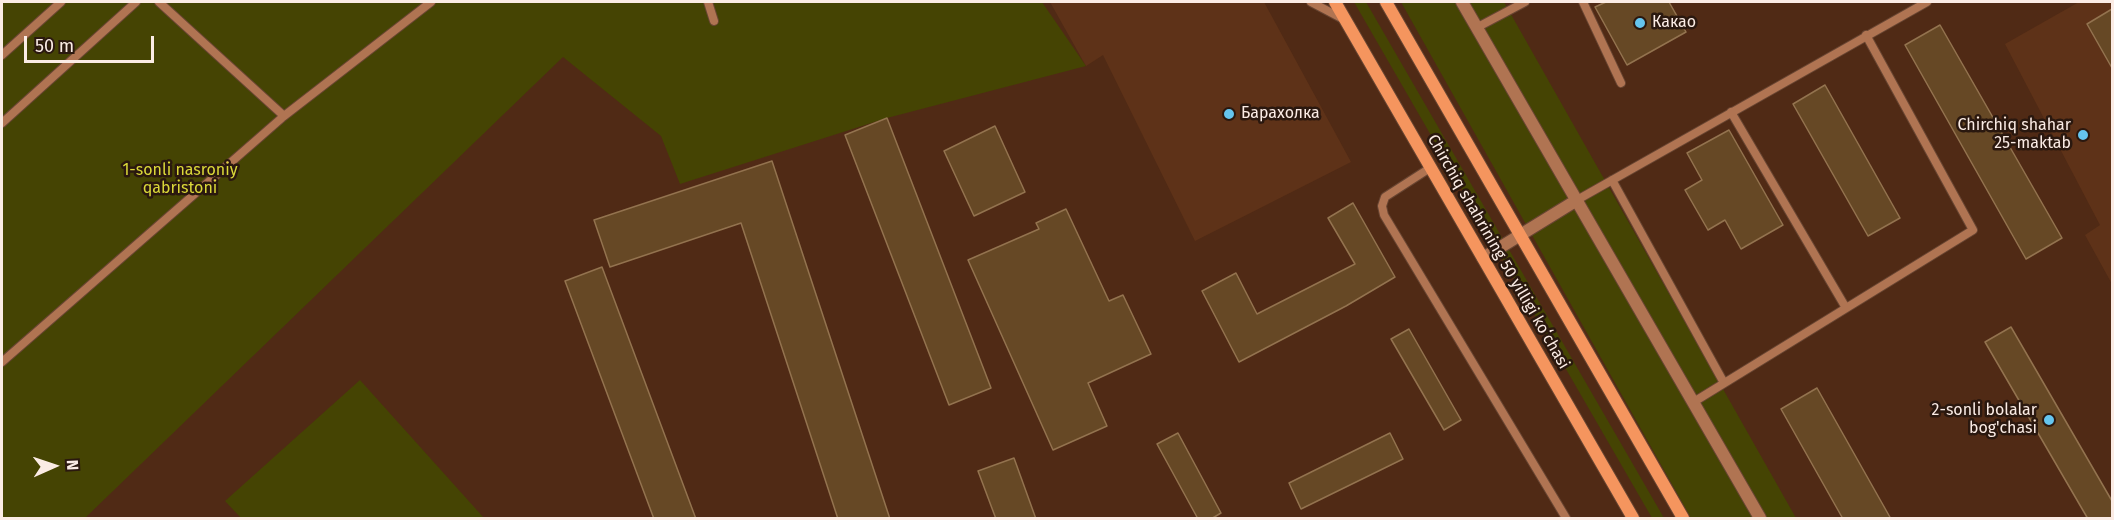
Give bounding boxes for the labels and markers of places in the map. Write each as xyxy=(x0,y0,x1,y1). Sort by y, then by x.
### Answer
place label: Какао xyxy=(1652,13,1696,33)
marker: Какао xyxy=(1633,16,1647,30)
place label: Барахолка xyxy=(1241,104,1320,124)
marker: Барахолка xyxy=(1222,107,1236,121)
place label: Chirchiq shahar 25-maktab xyxy=(1957,116,2071,154)
marker: Chirchiq shahar 25-maktab xyxy=(2076,128,2090,142)
place label: 2-sonli bolalar bog'chasi xyxy=(1932,401,2037,439)
marker: 2-sonli bolalar bog'chasi xyxy=(2042,413,2056,427)

